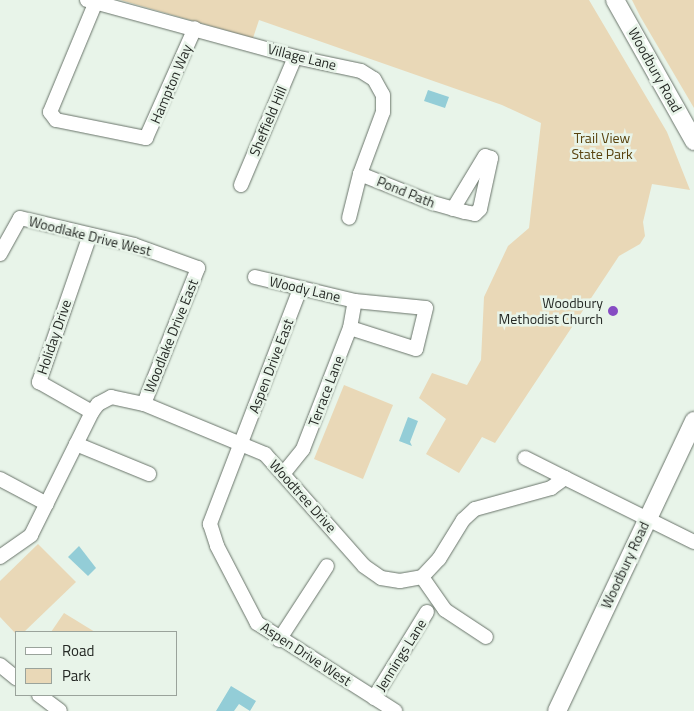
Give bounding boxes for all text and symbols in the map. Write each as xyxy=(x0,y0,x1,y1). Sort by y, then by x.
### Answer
street label: Woodbury Road xyxy=(625,25,685,115)
street label: Village Lane xyxy=(266,40,338,74)
street label: Hampton Way xyxy=(147,42,195,126)
street label: Sheffield Hill xyxy=(246,84,290,158)
park label: Trail View State Park xyxy=(571,130,633,162)
street label: Pond Path xyxy=(374,173,438,211)
street label: Woodlake Drive West xyxy=(27,213,153,259)
street label: Woody Lane xyxy=(268,273,342,305)
street label: Woodlake Drive East xyxy=(141,277,201,395)
place label: Woodbury Methodist Church xyxy=(499,295,603,328)
street label: Holiday Drive xyxy=(33,297,75,377)
marker: Woodbury Methodist Church xyxy=(607,305,619,317)
street label: Aspen Drive East xyxy=(245,316,297,416)
street label: Terrace Lane xyxy=(305,353,347,429)
street label: Woodtree Drive xyxy=(266,456,340,536)
street label: Woodbury Road xyxy=(598,519,652,611)
street label: Jennings Lane xyxy=(372,616,430,694)
street label: Aspen Drive West xyxy=(258,619,354,689)
legend xyxy=(15,631,178,696)
text: Road xyxy=(62,639,94,662)
text: Park xyxy=(62,664,91,687)

